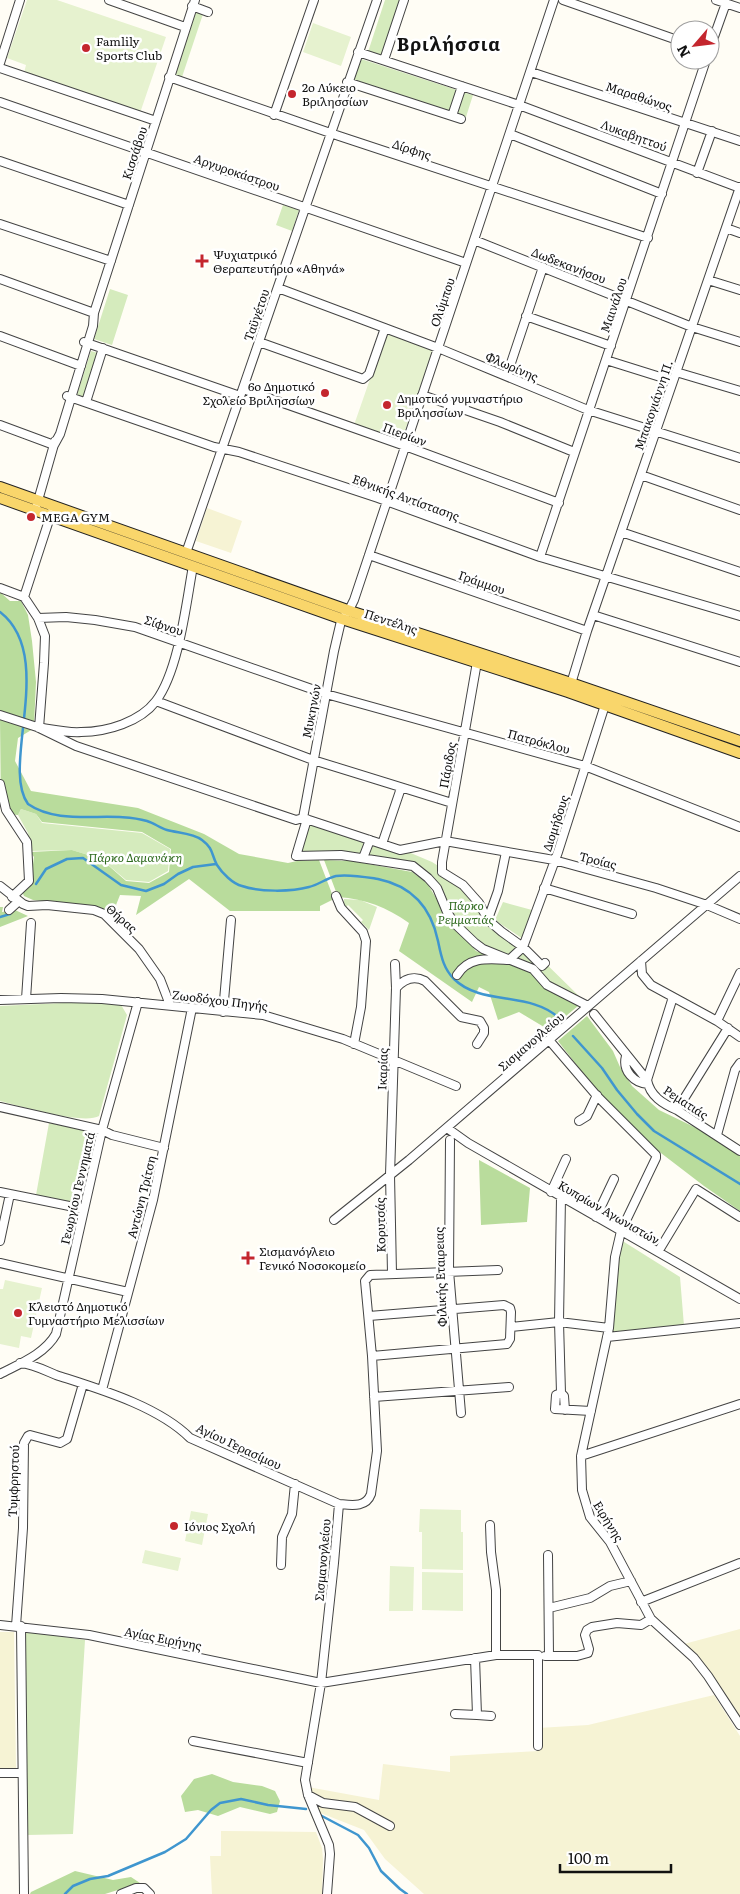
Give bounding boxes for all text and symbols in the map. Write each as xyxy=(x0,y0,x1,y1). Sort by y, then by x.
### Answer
north arrow xyxy=(670,20,720,70)
district label: Βριλήσσια xyxy=(397,30,501,57)
place label: Famlily Sports Club xyxy=(96,32,162,64)
text: N xyxy=(671,41,694,61)
marker: Famlily Sports Club xyxy=(80,42,92,54)
street label: Μαραθώνος xyxy=(603,77,675,115)
place label: 2ο Λύκειο Βριλησσίων xyxy=(302,78,369,110)
marker: 2ο Λύκειο Βριλησσίων xyxy=(286,88,298,100)
street label: Λυκαβηττού xyxy=(598,115,670,155)
street label: Κισσάβου xyxy=(117,124,151,182)
street label: Δίρφης xyxy=(390,134,434,164)
street label: Αργυροκάστρου xyxy=(192,149,282,195)
street label: Δωδεκανήσου xyxy=(529,243,609,287)
place label: Ψυχιατρικό Θεραπευτήριο «Αθηνά» xyxy=(213,245,345,277)
marker: Ψυχιατρικό Θεραπευτήριο «Αθηνά» xyxy=(195,254,209,268)
street label: Ολύμπου xyxy=(425,275,459,329)
street label: Μαινάλου xyxy=(595,275,631,335)
street label: Ταϋγέτου xyxy=(239,286,273,344)
street label: Φλωρίνης xyxy=(483,347,541,385)
street label: Μπακογιάννη Π. xyxy=(629,358,677,452)
place label: 6ο Δημοτικό Σχολείο Βριλησσίων xyxy=(202,377,315,409)
marker: 6ο Δημοτικό Σχολείο Βριλησσίων xyxy=(319,387,331,399)
place label: Δημοτικό γυμναστήριο Βριλησσίων xyxy=(397,389,523,421)
marker: Δημοτικό γυμναστήριο Βριλησσίων xyxy=(381,399,393,411)
street label: Πιερίων xyxy=(380,418,430,450)
street label: Εθνικής Αντίστασης xyxy=(350,469,462,525)
place label: ΜEGA GYM xyxy=(41,508,110,526)
marker: ΜEGA GYM xyxy=(25,511,37,523)
street label: Γράμμου xyxy=(456,566,508,598)
street label: Πεντέλης xyxy=(362,604,420,638)
street label: Σίφνου xyxy=(142,610,186,640)
street label: Μυκηνών xyxy=(297,682,325,740)
street label: Πατρόκλου xyxy=(506,724,572,758)
street label: Πάριδος xyxy=(434,740,460,790)
street label: Διομήδους xyxy=(537,792,573,854)
street label: Τροίας xyxy=(577,847,619,873)
park label: Πάρκο Δαμανάκη xyxy=(88,848,182,866)
park label: Πάρκο Ρεμματιάς xyxy=(438,896,495,928)
street label: Θήρας xyxy=(102,899,142,937)
street label: Ζωοδόχου Πηγής xyxy=(171,985,269,1015)
street label: Σισμανογλείου xyxy=(494,1007,568,1075)
street label: Ικαρίας xyxy=(372,1048,392,1090)
street label: Ρεματιάς xyxy=(660,1081,712,1123)
street label: Γεωργίου Γεννηματά xyxy=(55,1129,99,1246)
street label: Αντώνη Τρίτση xyxy=(122,1154,160,1240)
street label: Κυπρίων Αγωνιστών xyxy=(555,1176,663,1249)
street label: Κορυτσάς xyxy=(371,1197,389,1253)
street label: Φιλικής Εταιρειας xyxy=(429,1227,451,1327)
place label: Σισμανόγλειο Γενικό Νοσοκομείο xyxy=(259,1242,366,1274)
marker: Σισμανόγλειο Γενικό Νοσοκομείο xyxy=(241,1251,255,1265)
place label: Κλειστό Δημοτικό Γυμναστήριο Μελισσίων xyxy=(28,1297,165,1329)
marker: Κλειστό Δημοτικό Γυμναστήριο Μελισσίων xyxy=(12,1307,24,1319)
street label: Αγίου Γερασίμου xyxy=(193,1418,285,1474)
street label: Τυμφρηστού xyxy=(3,1445,23,1517)
street label: Ειρήνης xyxy=(589,1497,629,1545)
place label: Ιόνιος Σχολή xyxy=(184,1517,255,1535)
street label: Σισμανογλείου xyxy=(309,1518,335,1602)
marker: Ιόνιος Σχολή xyxy=(168,1520,180,1532)
street label: Αγίας Ειρήνης xyxy=(123,1622,203,1654)
scale bar xyxy=(560,1842,671,1874)
text: 100 m xyxy=(568,1846,609,1869)

